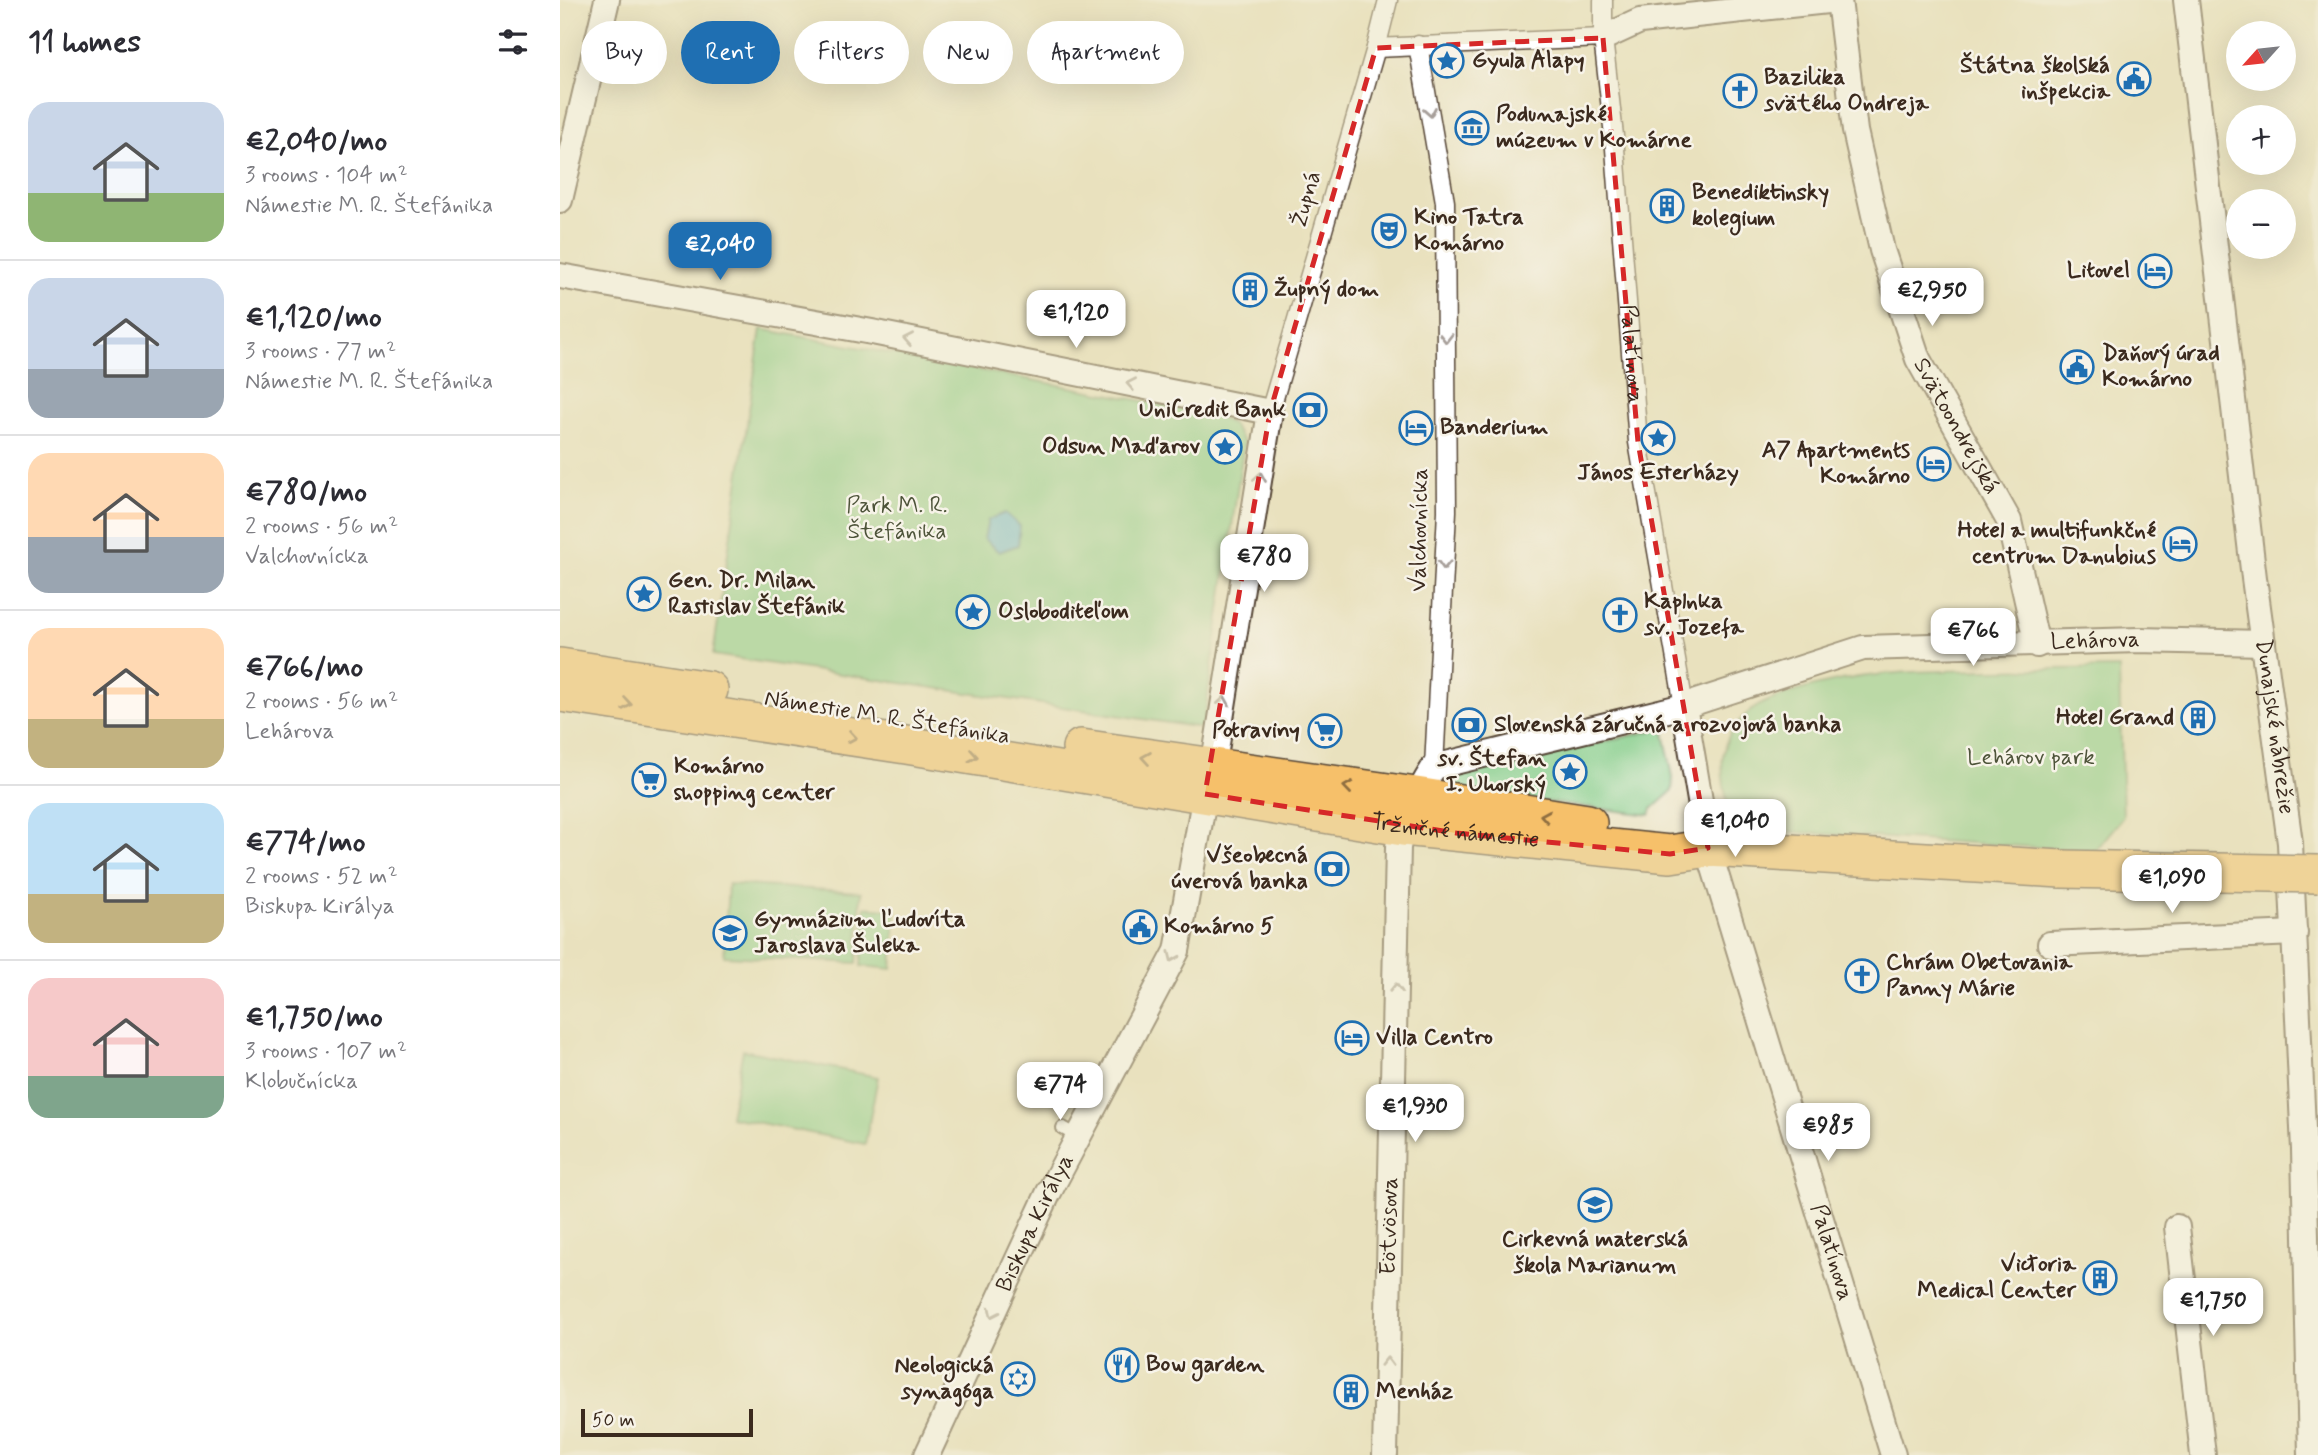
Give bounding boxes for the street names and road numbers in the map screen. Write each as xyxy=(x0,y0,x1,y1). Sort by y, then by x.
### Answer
street label: Župná xyxy=(1285,168,1329,230)
street label: Palatínova xyxy=(1612,303,1650,404)
street label: Svätoondrejská xyxy=(1906,353,2006,500)
street label: Valchovnícka xyxy=(1404,468,1436,592)
street label: Lehárova xyxy=(2050,625,2140,658)
street label: Dunajské nábrežie xyxy=(2247,637,2301,816)
street label: Námestie M. R. Štefánika xyxy=(762,684,1012,752)
street label: Tržničné námestie xyxy=(1369,807,1541,856)
street label: Biskupa Királya xyxy=(990,1149,1081,1297)
street label: Eötvösova xyxy=(1374,1177,1406,1275)
street label: Palatínova xyxy=(1802,1201,1860,1305)

